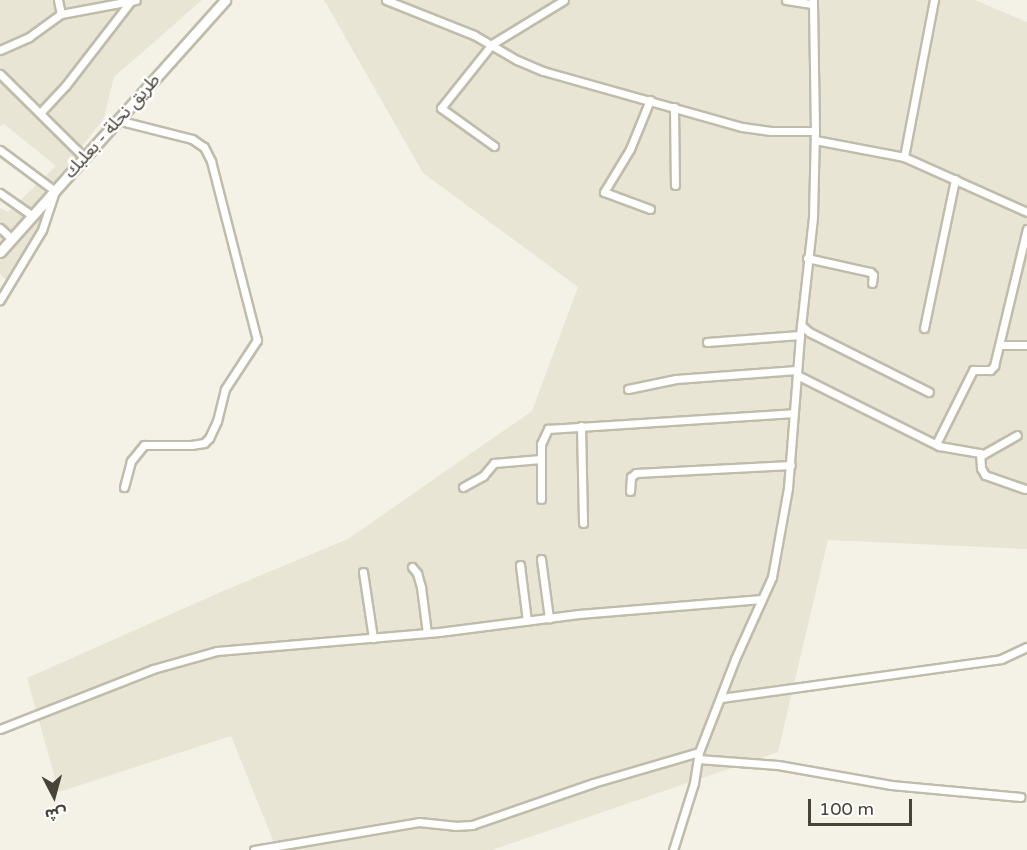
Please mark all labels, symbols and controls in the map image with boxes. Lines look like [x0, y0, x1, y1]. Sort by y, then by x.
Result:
street label: طريق نحلة - بعلبك [60, 69, 164, 183]
north arrow [24, 766, 84, 826]
scale bar [811, 787, 914, 825]
text: 100 m [819, 798, 874, 820]
text: ش [44, 803, 68, 825]

